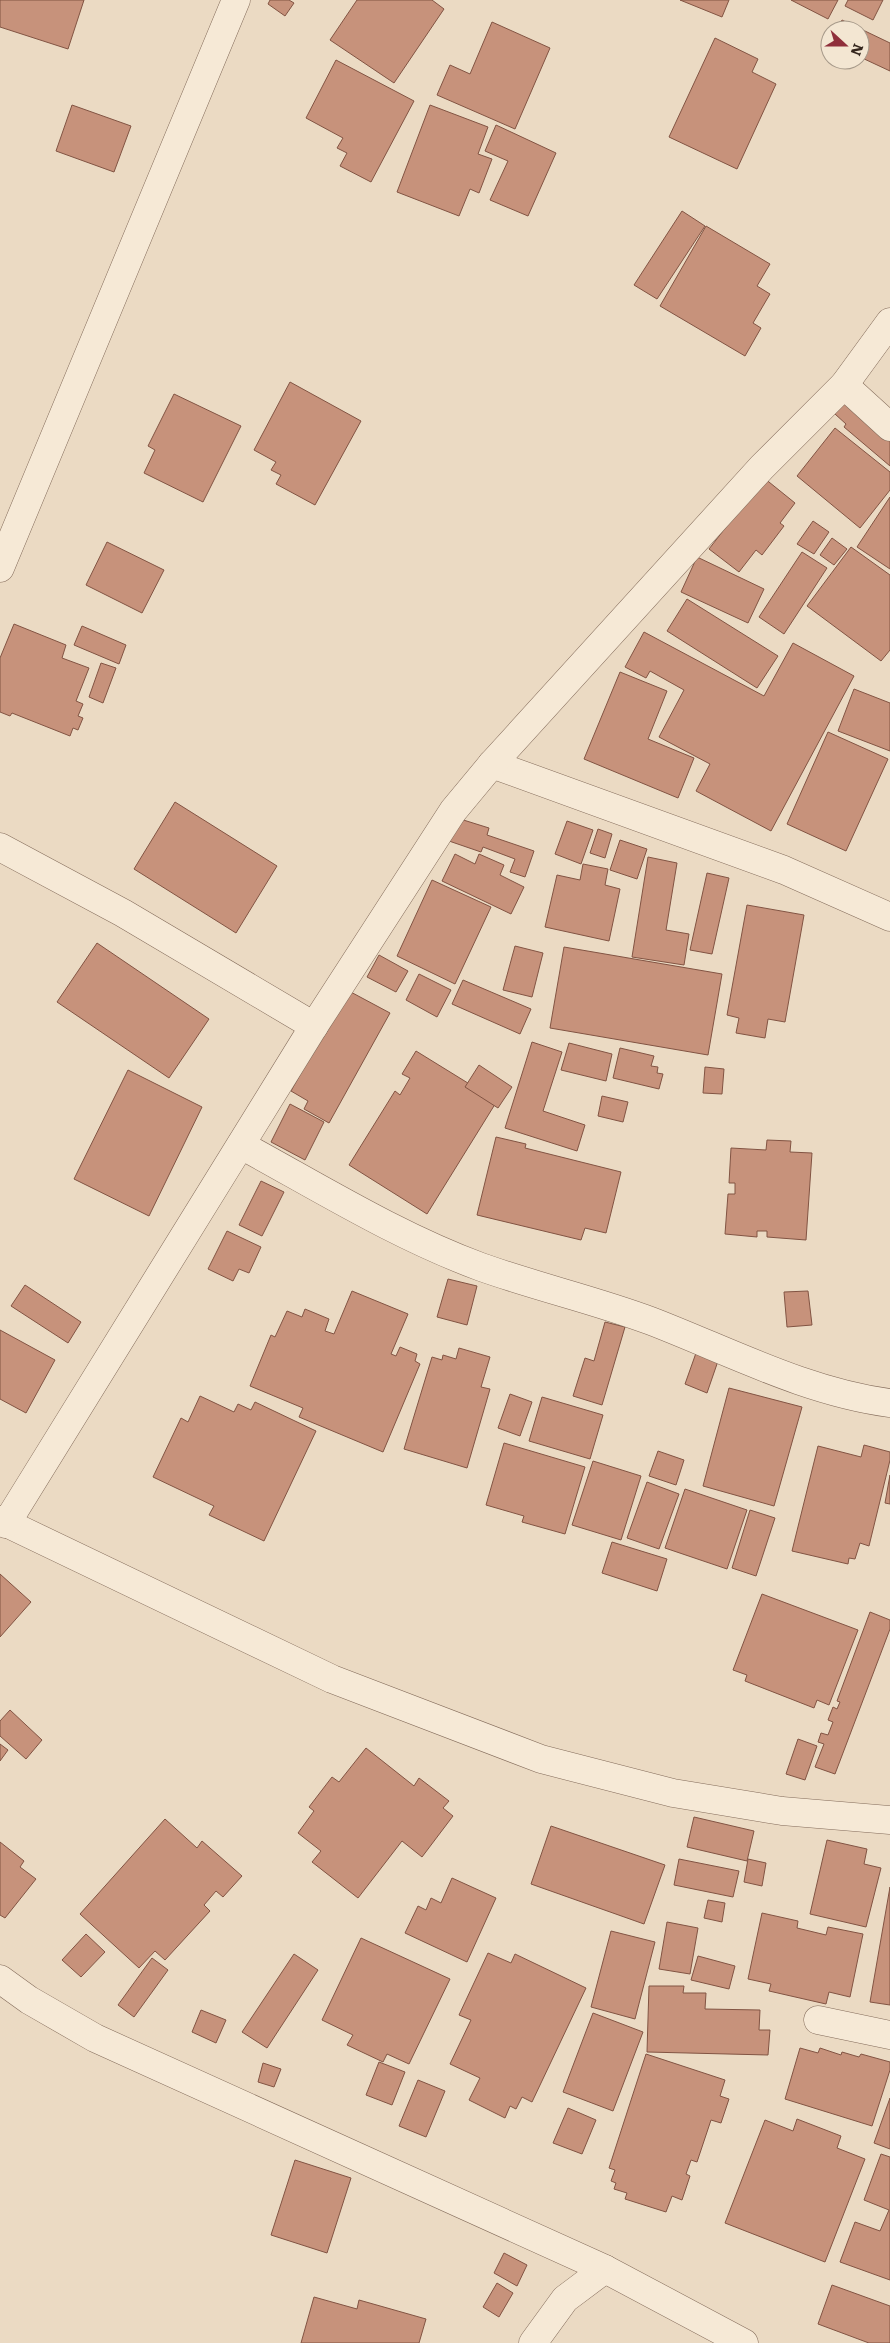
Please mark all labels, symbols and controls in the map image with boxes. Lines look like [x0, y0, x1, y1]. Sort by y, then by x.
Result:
north arrow [820, 20, 870, 70]
text: N [847, 41, 870, 59]

